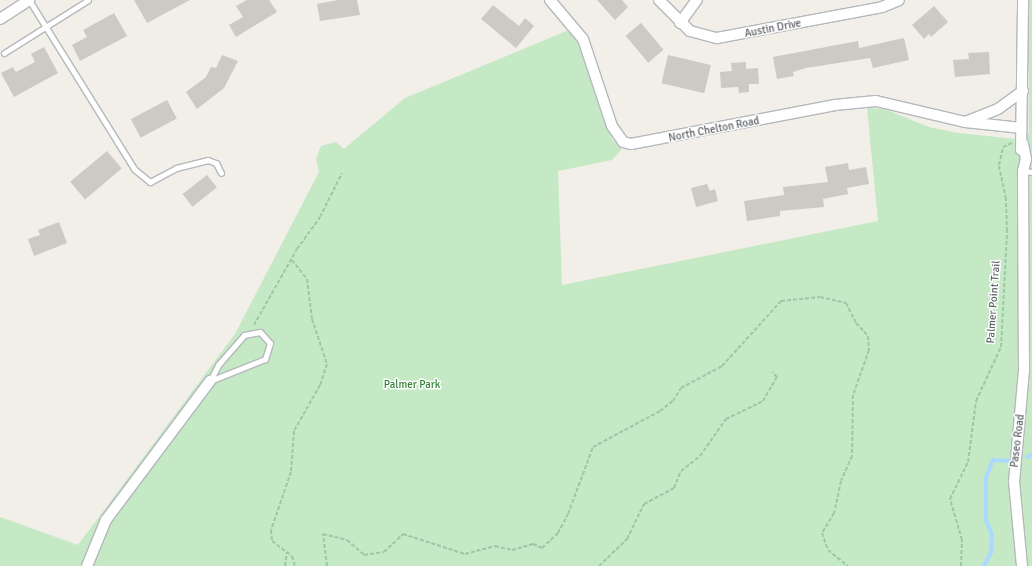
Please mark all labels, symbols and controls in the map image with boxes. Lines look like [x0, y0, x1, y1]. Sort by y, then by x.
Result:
street label: Austin Drive [744, 17, 802, 41]
street label: North Chelton Road [667, 115, 761, 145]
street label: Palmer Point Trail [985, 260, 1003, 344]
park label: Palmer Park [384, 378, 440, 392]
street label: Paseo Road [1008, 414, 1028, 468]

